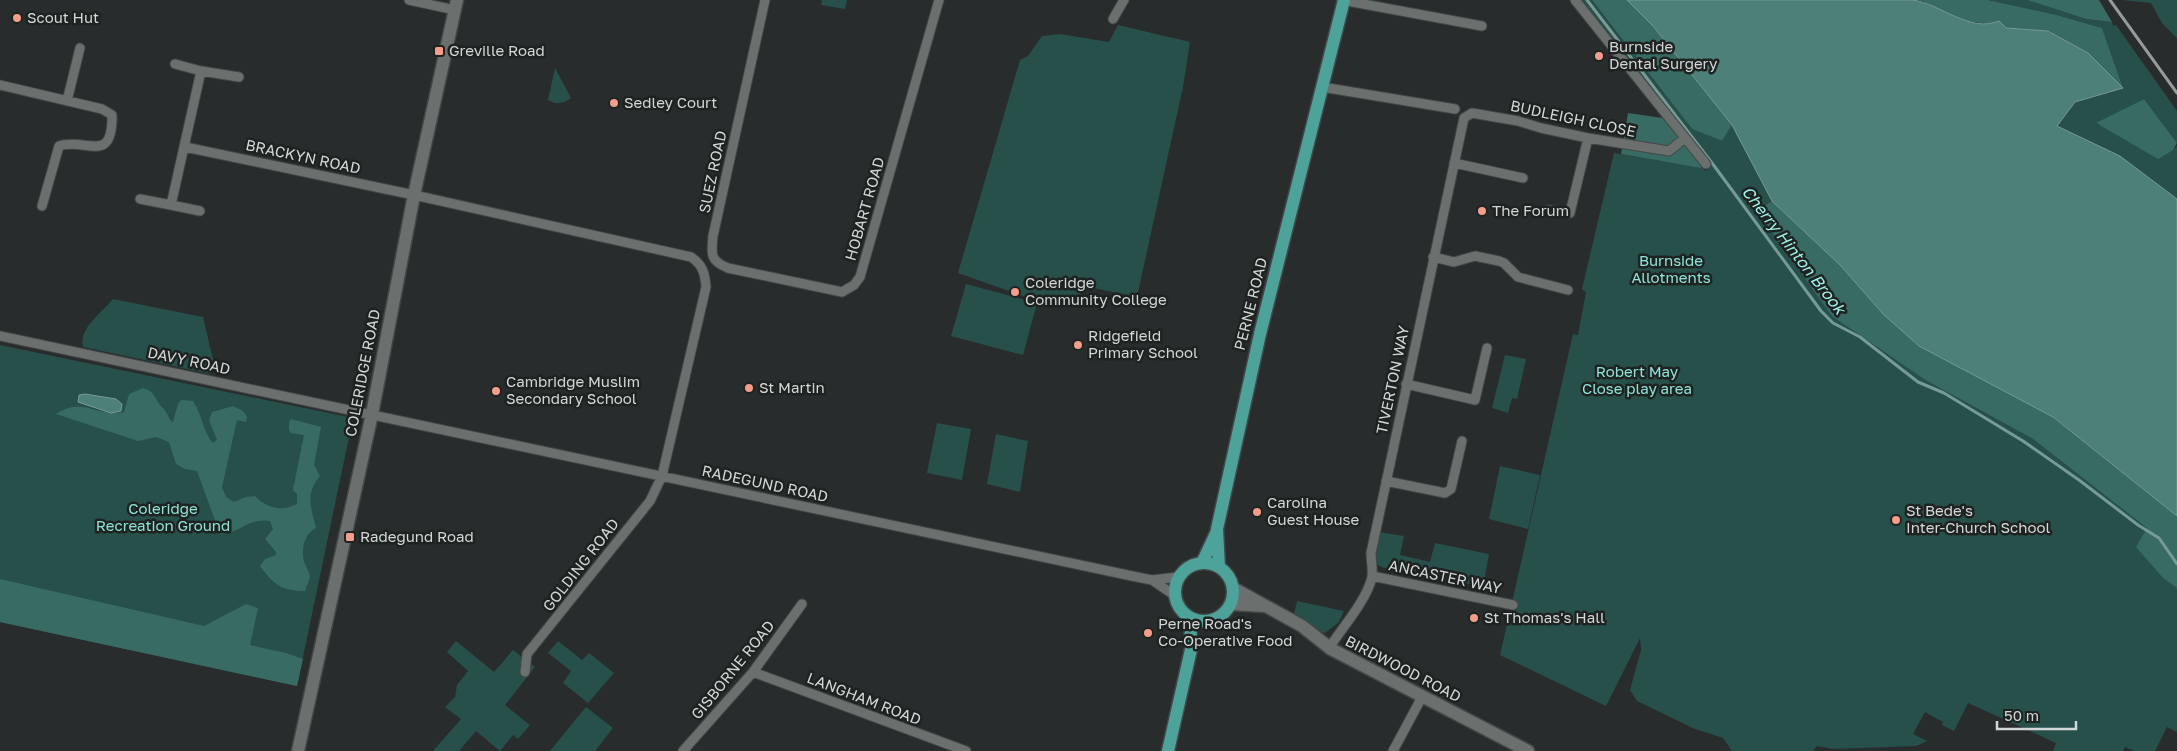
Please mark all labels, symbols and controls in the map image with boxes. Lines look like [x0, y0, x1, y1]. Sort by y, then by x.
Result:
place label: Scout Hut [27, 8, 99, 26]
marker: Scout Hut [11, 12, 23, 24]
place label: Burnside Dental Surgery [1609, 37, 1718, 72]
place label: Greville Road [449, 41, 545, 59]
marker: Greville Road [433, 45, 445, 57]
marker: Burnside Dental Surgery [1593, 50, 1605, 62]
place label: Sedley Court [624, 93, 717, 111]
street label: BUDLEIGH CLOSE [1509, 96, 1638, 140]
marker: Sedley Court [608, 97, 620, 109]
street label: SUEZ ROAD [694, 129, 730, 215]
street label: BRACKYN ROAD [244, 135, 362, 177]
street label: HOBART ROAD [841, 155, 887, 263]
water label: Cherry Hinton Brook [1738, 182, 1851, 320]
place label: The Forum [1492, 201, 1569, 219]
marker: The Forum [1476, 205, 1488, 217]
park label: Burnside Allotments [1631, 251, 1711, 286]
street label: PERNE ROAD [1230, 255, 1270, 352]
place label: Coleridge Community College [1025, 273, 1167, 308]
marker: Coleridge Community College [1009, 286, 1021, 298]
street label: COLERIDGE ROAD [341, 308, 383, 438]
street label: TIVERTON WAY [1372, 324, 1412, 436]
place label: Ridgefield Primary School [1088, 326, 1198, 361]
marker: Ridgefield Primary School [1072, 339, 1084, 351]
street label: DAVY ROAD [146, 342, 232, 378]
park label: Robert May Close play area [1582, 362, 1692, 397]
place label: Cambridge Muslim Secondary School [506, 372, 640, 407]
place label: St Martin [759, 378, 825, 396]
marker: St Martin [743, 382, 755, 394]
marker: Cambridge Muslim Secondary School [490, 385, 502, 397]
street label: RADEGUND ROAD [700, 461, 830, 505]
place label: Carolina Guest House [1267, 493, 1359, 528]
park label: Coleridge Recreation Ground [96, 499, 230, 534]
place label: St Bede's Inter-Church School [1906, 501, 2050, 536]
marker: Carolina Guest House [1251, 506, 1263, 518]
street label: GOLDING ROAD [538, 514, 622, 614]
marker: St Bede's Inter-Church School [1890, 514, 1902, 526]
place label: Radegund Road [360, 527, 474, 545]
marker: Radegund Road [344, 531, 356, 543]
street label: ANCASTER WAY [1387, 555, 1504, 597]
place label: St Thomas's Hall [1484, 608, 1605, 626]
marker: St Thomas's Hall [1468, 612, 1480, 624]
place label: Perne Road's Co-Operative Food [1158, 614, 1293, 649]
street label: GISBORNE ROAD [687, 616, 778, 722]
marker: Perne Road's Co-Operative Food [1142, 627, 1154, 639]
street label: BIRDWOOD ROAD [1343, 631, 1464, 705]
street label: LANGHAM ROAD [805, 668, 924, 728]
scale bar [1997, 698, 2076, 730]
text: 50 m [2004, 706, 2039, 724]

